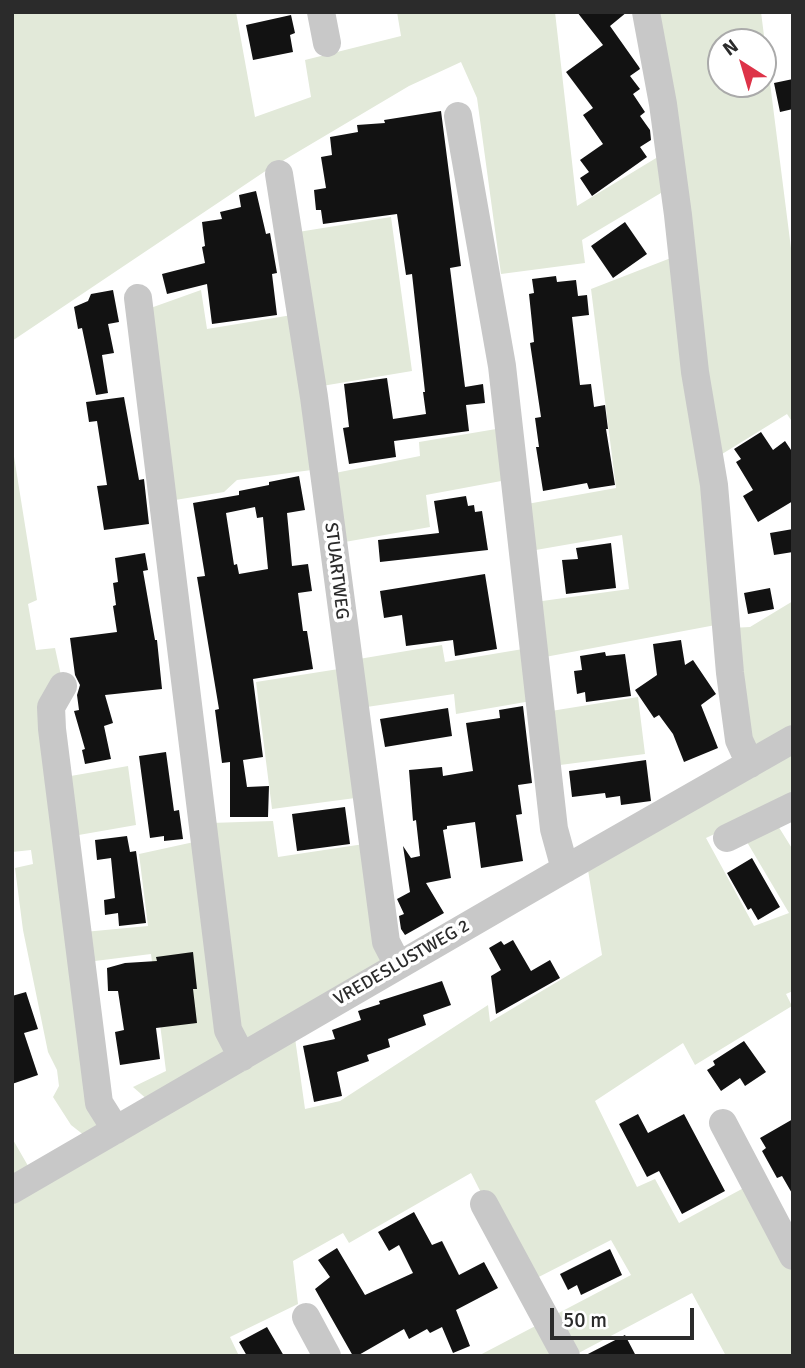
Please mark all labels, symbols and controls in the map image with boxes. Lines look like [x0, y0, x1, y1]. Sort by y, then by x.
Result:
north arrow [707, 28, 777, 98]
text: N [718, 34, 743, 61]
street label: STUARTWEG [319, 521, 353, 621]
street label: VREDESLUSTWEG 2 [330, 915, 474, 1011]
scale bar [553, 1294, 696, 1338]
text: 50 m [563, 1307, 607, 1333]

